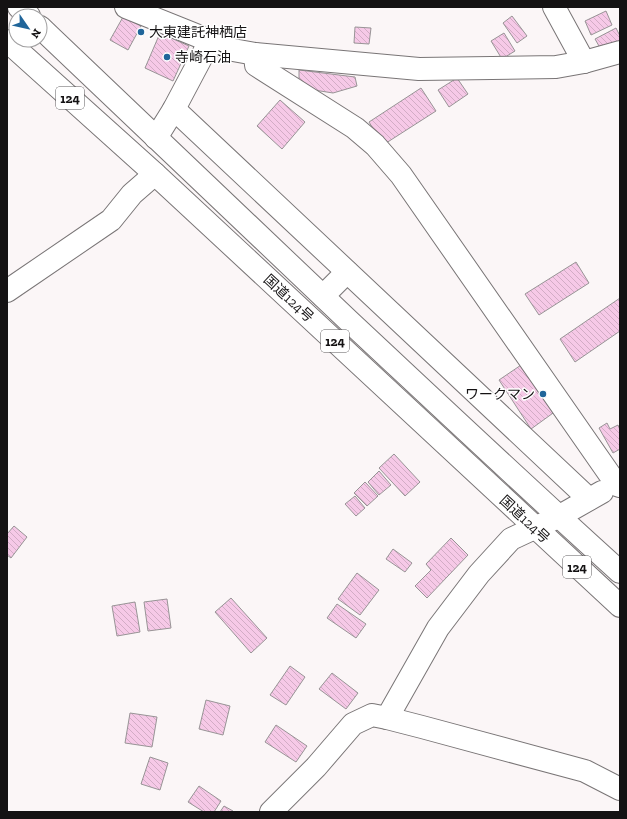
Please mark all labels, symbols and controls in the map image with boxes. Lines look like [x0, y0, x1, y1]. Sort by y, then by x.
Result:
north arrow [8, 8, 48, 48]
place label: 大東建託神栖店 [149, 24, 247, 41]
text: N [28, 26, 44, 41]
marker: 大東建託神栖店 [136, 27, 146, 37]
place label: 寺崎石油 [175, 49, 231, 66]
marker: 寺崎石油 [162, 52, 172, 62]
road number: 124 [56, 87, 84, 109]
street label: 国道124号 [260, 271, 317, 326]
road number: 124 [321, 330, 349, 352]
place label: ワークマン [465, 386, 535, 403]
marker: ワークマン [538, 389, 548, 399]
street label: 国道124号 [496, 492, 553, 547]
road number: 124 [563, 556, 591, 578]

